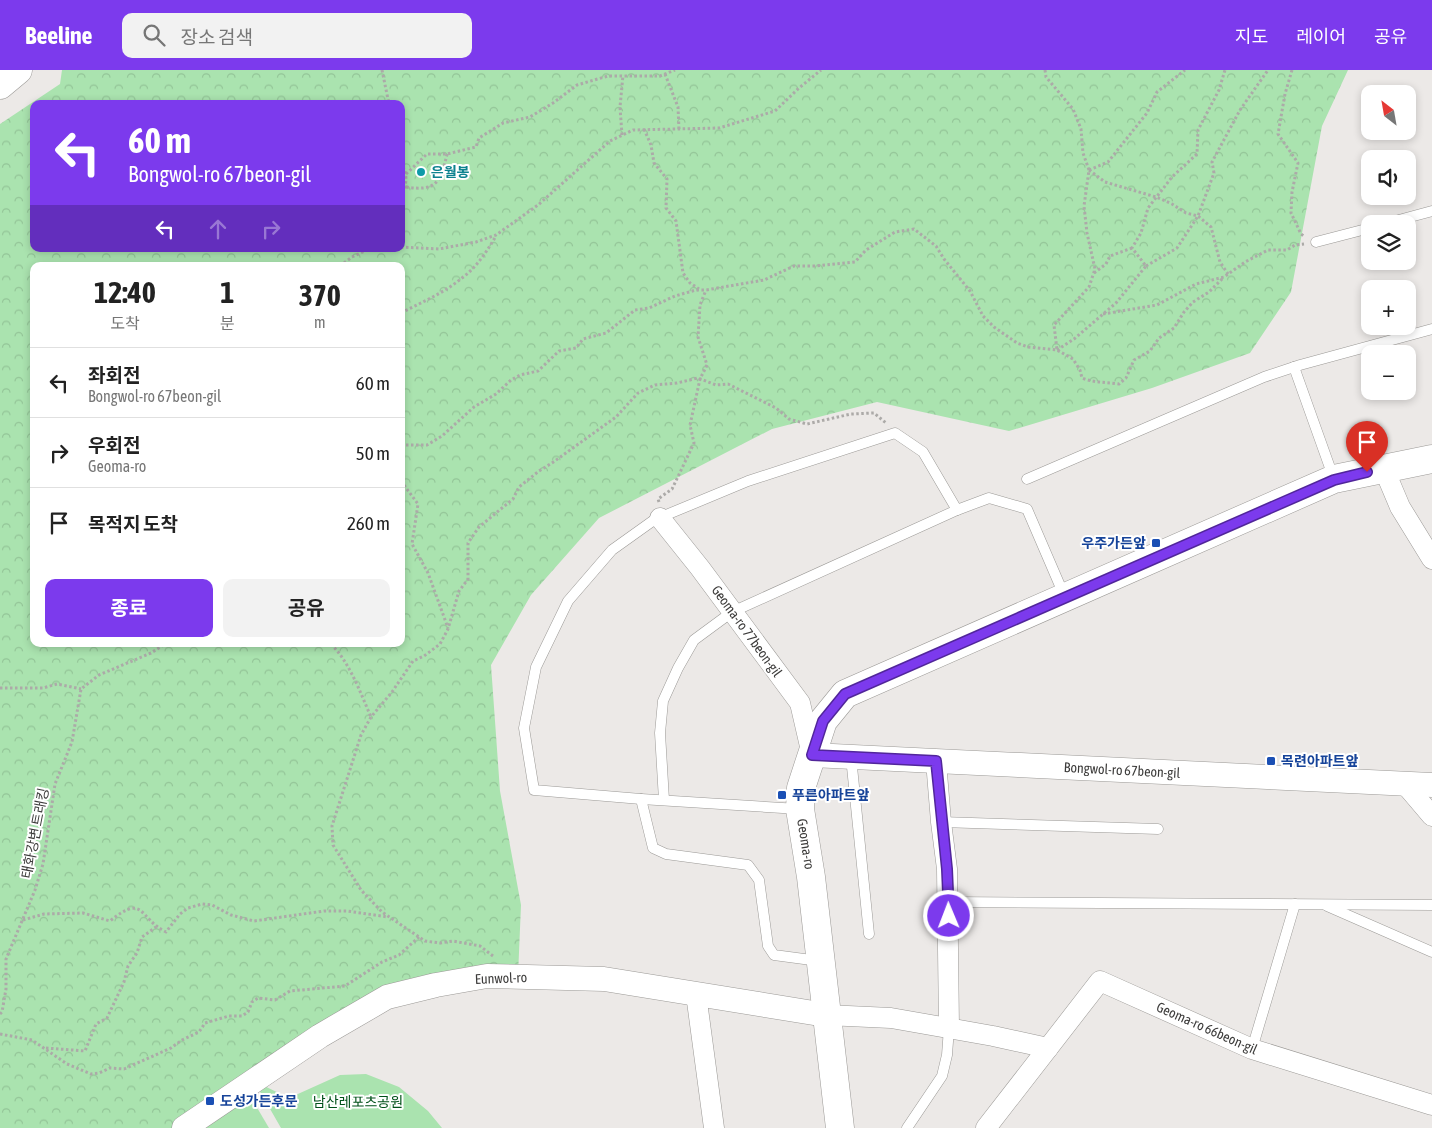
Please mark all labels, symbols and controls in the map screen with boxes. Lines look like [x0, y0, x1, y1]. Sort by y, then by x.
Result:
search box [122, 13, 472, 58]
icon: search [140, 21, 168, 49]
text: Beeline [25, 22, 92, 49]
text: 장소 검색 [180, 26, 253, 48]
text: 지도 [1235, 26, 1268, 47]
text: 레이어 [1296, 26, 1346, 47]
text: 공유 [1374, 26, 1407, 47]
north arrow [1361, 85, 1416, 140]
map controls [1361, 85, 1416, 400]
icon: left [45, 120, 110, 185]
text: 60 m [128, 120, 191, 160]
button: sound [1361, 150, 1416, 205]
text: Bongwol-ro 67beon-gil [128, 161, 311, 187]
place label: 은월봉 [431, 164, 470, 180]
marker: 은월봉 [415, 166, 427, 178]
icon: left [151, 215, 179, 243]
icon: ahead [204, 215, 232, 243]
icon: right [257, 215, 285, 243]
button: layers [1361, 215, 1416, 270]
text: 12:40 [94, 275, 156, 309]
text: 1 [220, 275, 234, 309]
text: 370 [299, 278, 341, 312]
button: + [1361, 280, 1416, 335]
text: m [314, 313, 326, 331]
text: 도착 [110, 314, 140, 332]
text: 분 [220, 314, 235, 332]
button: − [1361, 345, 1416, 400]
text: 좌회전 [88, 364, 140, 386]
icon: left [45, 369, 73, 397]
text: 60 m [356, 372, 390, 394]
text: Bongwol-ro 67beon-gil [88, 387, 221, 405]
pin [1346, 421, 1388, 472]
icon: arrive [1353, 428, 1381, 456]
text: 우회전 [88, 434, 140, 456]
icon: right [45, 439, 73, 467]
text: 50 m [356, 442, 390, 464]
text: Geoma-ro [88, 457, 146, 475]
icon: arrive [45, 509, 73, 537]
text: 260 m [347, 512, 390, 534]
text: 목적지 도착 [88, 513, 178, 535]
place label: 우주가든앞 [1082, 535, 1146, 551]
marker: 우주가든앞 [1150, 537, 1162, 549]
button: 종료 [45, 579, 213, 637]
button: 공유 [223, 579, 390, 637]
street label: Geoma-ro 77beon-gil [709, 582, 786, 680]
place label: 목련아파트앞 [1281, 753, 1358, 769]
marker: 목련아파트앞 [1265, 755, 1277, 767]
street label: Bongwol-ro 67beon-gil [1063, 759, 1181, 781]
street label: 태화강변 트래킹 [18, 786, 52, 880]
place label: 푸른아파트앞 [792, 787, 869, 803]
marker: 푸른아파트앞 [776, 789, 788, 801]
street label: Geoma-ro [794, 818, 818, 870]
position arrow [922, 889, 974, 941]
street label: Eunwol-ro [475, 969, 527, 987]
street label: Geoma-ro 66beon-gil [1154, 999, 1260, 1058]
place label: 도성가든후문 [220, 1093, 297, 1109]
park label: 남산레포츠공원 [313, 1094, 403, 1110]
marker: 도성가든후문 [204, 1095, 216, 1107]

